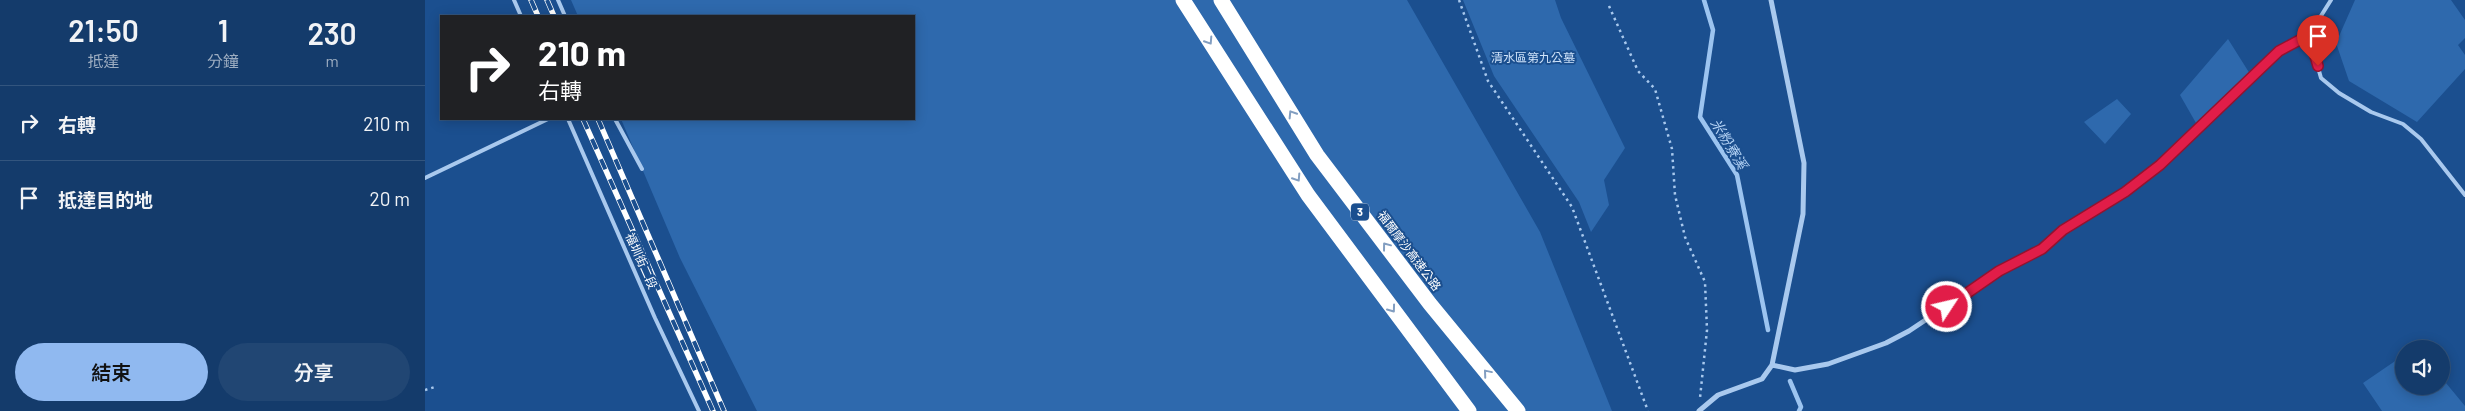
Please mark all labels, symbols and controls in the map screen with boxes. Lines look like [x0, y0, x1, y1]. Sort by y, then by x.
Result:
text: 21:50 [68, 12, 139, 48]
text: 1 [218, 12, 228, 48]
text: 230 [307, 15, 357, 51]
pin [2297, 15, 2339, 66]
icon: arrive [2304, 22, 2332, 50]
text: 210 m [538, 31, 626, 73]
icon: right [455, 35, 520, 100]
one-way arrow [1203, 36, 1212, 45]
park label: 清水區第九公墓 [1491, 50, 1575, 64]
text: 抵達 [88, 51, 120, 70]
text: 分鐘 [207, 51, 239, 70]
text: m [325, 51, 339, 70]
text: 右轉 [538, 77, 582, 103]
icon: right [15, 109, 43, 137]
one-way arrow [1288, 110, 1298, 119]
text: 210 m [363, 112, 410, 135]
text: 右轉 [58, 113, 96, 136]
water label: 米粉寮溪 [1708, 115, 1752, 174]
one-way arrow [1291, 172, 1300, 181]
icon: arrive [15, 184, 43, 212]
text: 20 m [370, 187, 410, 210]
text: 抵達目的地 [58, 188, 153, 211]
road number: 3 [1351, 203, 1369, 220]
street label: 福爾摩沙高速公路 [1375, 208, 1444, 293]
street label: 福圳街二段 [623, 230, 661, 291]
one-way arrow [1383, 242, 1392, 252]
position arrow [1920, 280, 1972, 332]
one-way arrow [1386, 303, 1395, 313]
map controls [2395, 340, 2450, 395]
button: sound [2395, 340, 2450, 395]
button: 結束 [15, 343, 208, 401]
button: 分享 [218, 343, 410, 401]
one-way arrow [1484, 370, 1493, 379]

